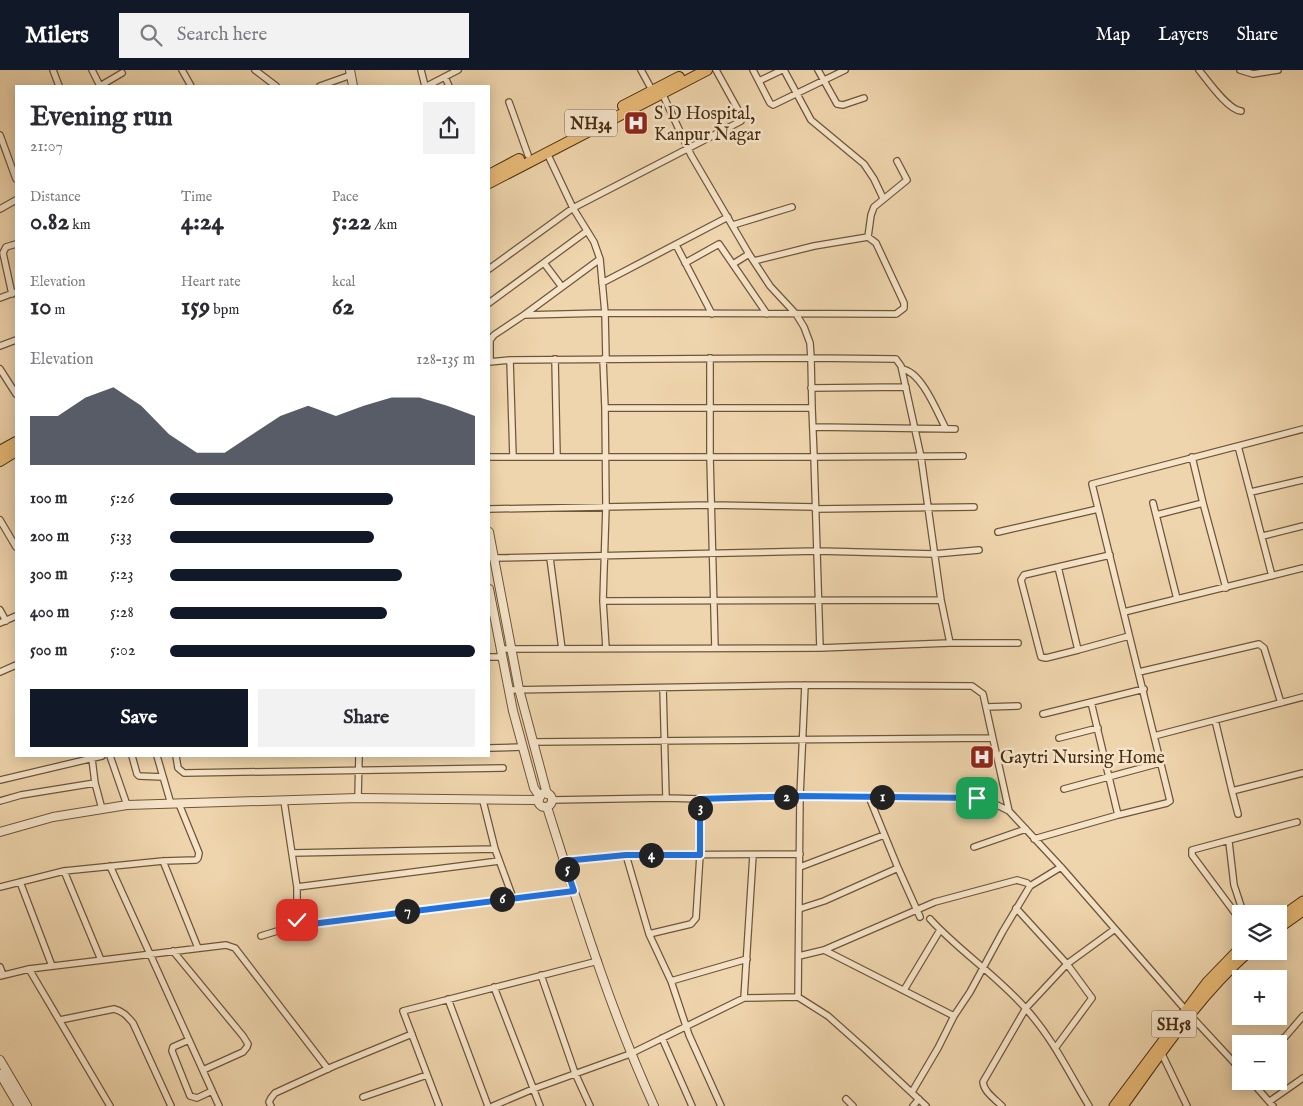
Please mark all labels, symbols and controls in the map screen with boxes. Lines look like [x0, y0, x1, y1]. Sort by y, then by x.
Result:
search box [119, 13, 469, 58]
text: Milers [25, 20, 89, 51]
icon: search [137, 21, 165, 49]
text: Search here [177, 23, 267, 47]
text: Map [1096, 24, 1130, 47]
text: Layers [1158, 24, 1209, 47]
text: Share [1237, 24, 1278, 47]
text: Evening run [30, 100, 173, 135]
button: share [423, 102, 475, 154]
place label: S D Hospital, Kanpur Nagar [654, 103, 761, 147]
road number: NH34 [565, 110, 617, 136]
hospital icon: S D Hospital, Kanpur Nagar [623, 110, 649, 136]
text: 21:07 [30, 137, 63, 157]
text: Distance [30, 188, 81, 206]
text: Time [181, 188, 212, 206]
text: Pace [332, 188, 359, 206]
text: 0.82 [30, 206, 69, 238]
text: 4:24 [181, 206, 224, 238]
text: 5:22 [332, 206, 371, 238]
text: km [69, 216, 91, 234]
text: /km [371, 216, 397, 234]
text: Elevation [30, 273, 86, 291]
text: Heart rate [181, 273, 241, 291]
text: kcal [332, 273, 355, 291]
text: 10 [30, 291, 51, 323]
text: 159 [181, 291, 210, 323]
text: 62 [332, 291, 354, 323]
text: m [51, 301, 65, 319]
text: bpm [210, 301, 239, 319]
text: Elevation [30, 350, 93, 370]
text: 128–135 m [416, 350, 475, 370]
text: 100 m [30, 489, 67, 509]
text: 5:26 [110, 489, 134, 509]
text: 200 m [30, 527, 69, 547]
text: 5:33 [110, 527, 132, 547]
text: 300 m [30, 565, 68, 585]
text: 5:23 [110, 565, 134, 585]
text: 400 m [30, 603, 69, 623]
text: 5:28 [110, 603, 134, 623]
text: 500 m [30, 641, 67, 661]
text: 5:02 [110, 641, 135, 661]
button: Save [30, 689, 248, 747]
button: Share [258, 689, 475, 747]
hospital icon: Gaytri Nursing Home [969, 744, 995, 770]
place label: Gaytri Nursing Home [1000, 747, 1165, 770]
pin [956, 777, 998, 819]
pin: 2 [774, 784, 798, 810]
pin: 1 [870, 784, 894, 810]
icon: arrive [963, 784, 991, 812]
text: 2 [783, 788, 790, 806]
text: 1 [880, 788, 885, 806]
pin: 3 [688, 796, 712, 820]
text: 3 [698, 799, 703, 817]
pin: 4 [638, 842, 664, 868]
text: 4 [648, 846, 655, 864]
pin: 5 [554, 856, 580, 882]
text: 5 [565, 860, 570, 878]
pin: 6 [490, 886, 514, 912]
text: 6 [500, 890, 505, 908]
pin: 7 [394, 898, 420, 924]
pin [276, 899, 318, 941]
text: 7 [404, 902, 411, 920]
map controls [1232, 905, 1287, 1090]
button: layers [1232, 905, 1287, 960]
icon: check [283, 906, 311, 934]
button: + [1232, 970, 1287, 1025]
road number: SH58 [1152, 1011, 1196, 1038]
button: − [1232, 1035, 1287, 1090]

